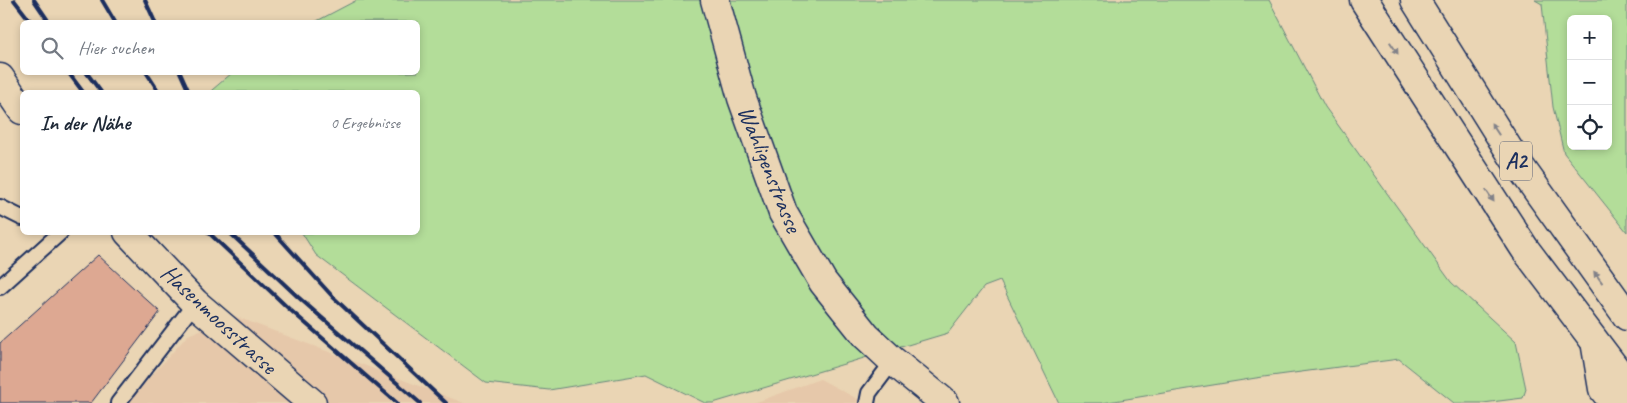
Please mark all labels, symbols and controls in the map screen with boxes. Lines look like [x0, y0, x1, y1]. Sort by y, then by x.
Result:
map controls [1567, 15, 1612, 150]
button: + [1567, 15, 1612, 60]
search box [20, 20, 420, 75]
icon: search [38, 34, 66, 62]
text: Hier suchen [78, 36, 154, 60]
one-way arrow [1389, 41, 1399, 54]
button: − [1567, 60, 1612, 105]
street label: Wahligenstrasse [731, 101, 810, 239]
button: locate [1567, 105, 1612, 150]
text: In der Nähe [40, 110, 130, 136]
text: 0 Ergebnisse [331, 113, 400, 133]
one-way arrow [1491, 122, 1500, 135]
road number: A2 [1500, 142, 1532, 180]
one-way arrow [1485, 189, 1495, 203]
street label: Hasenmoosstrasse [155, 258, 285, 382]
one-way arrow [1592, 271, 1603, 284]

